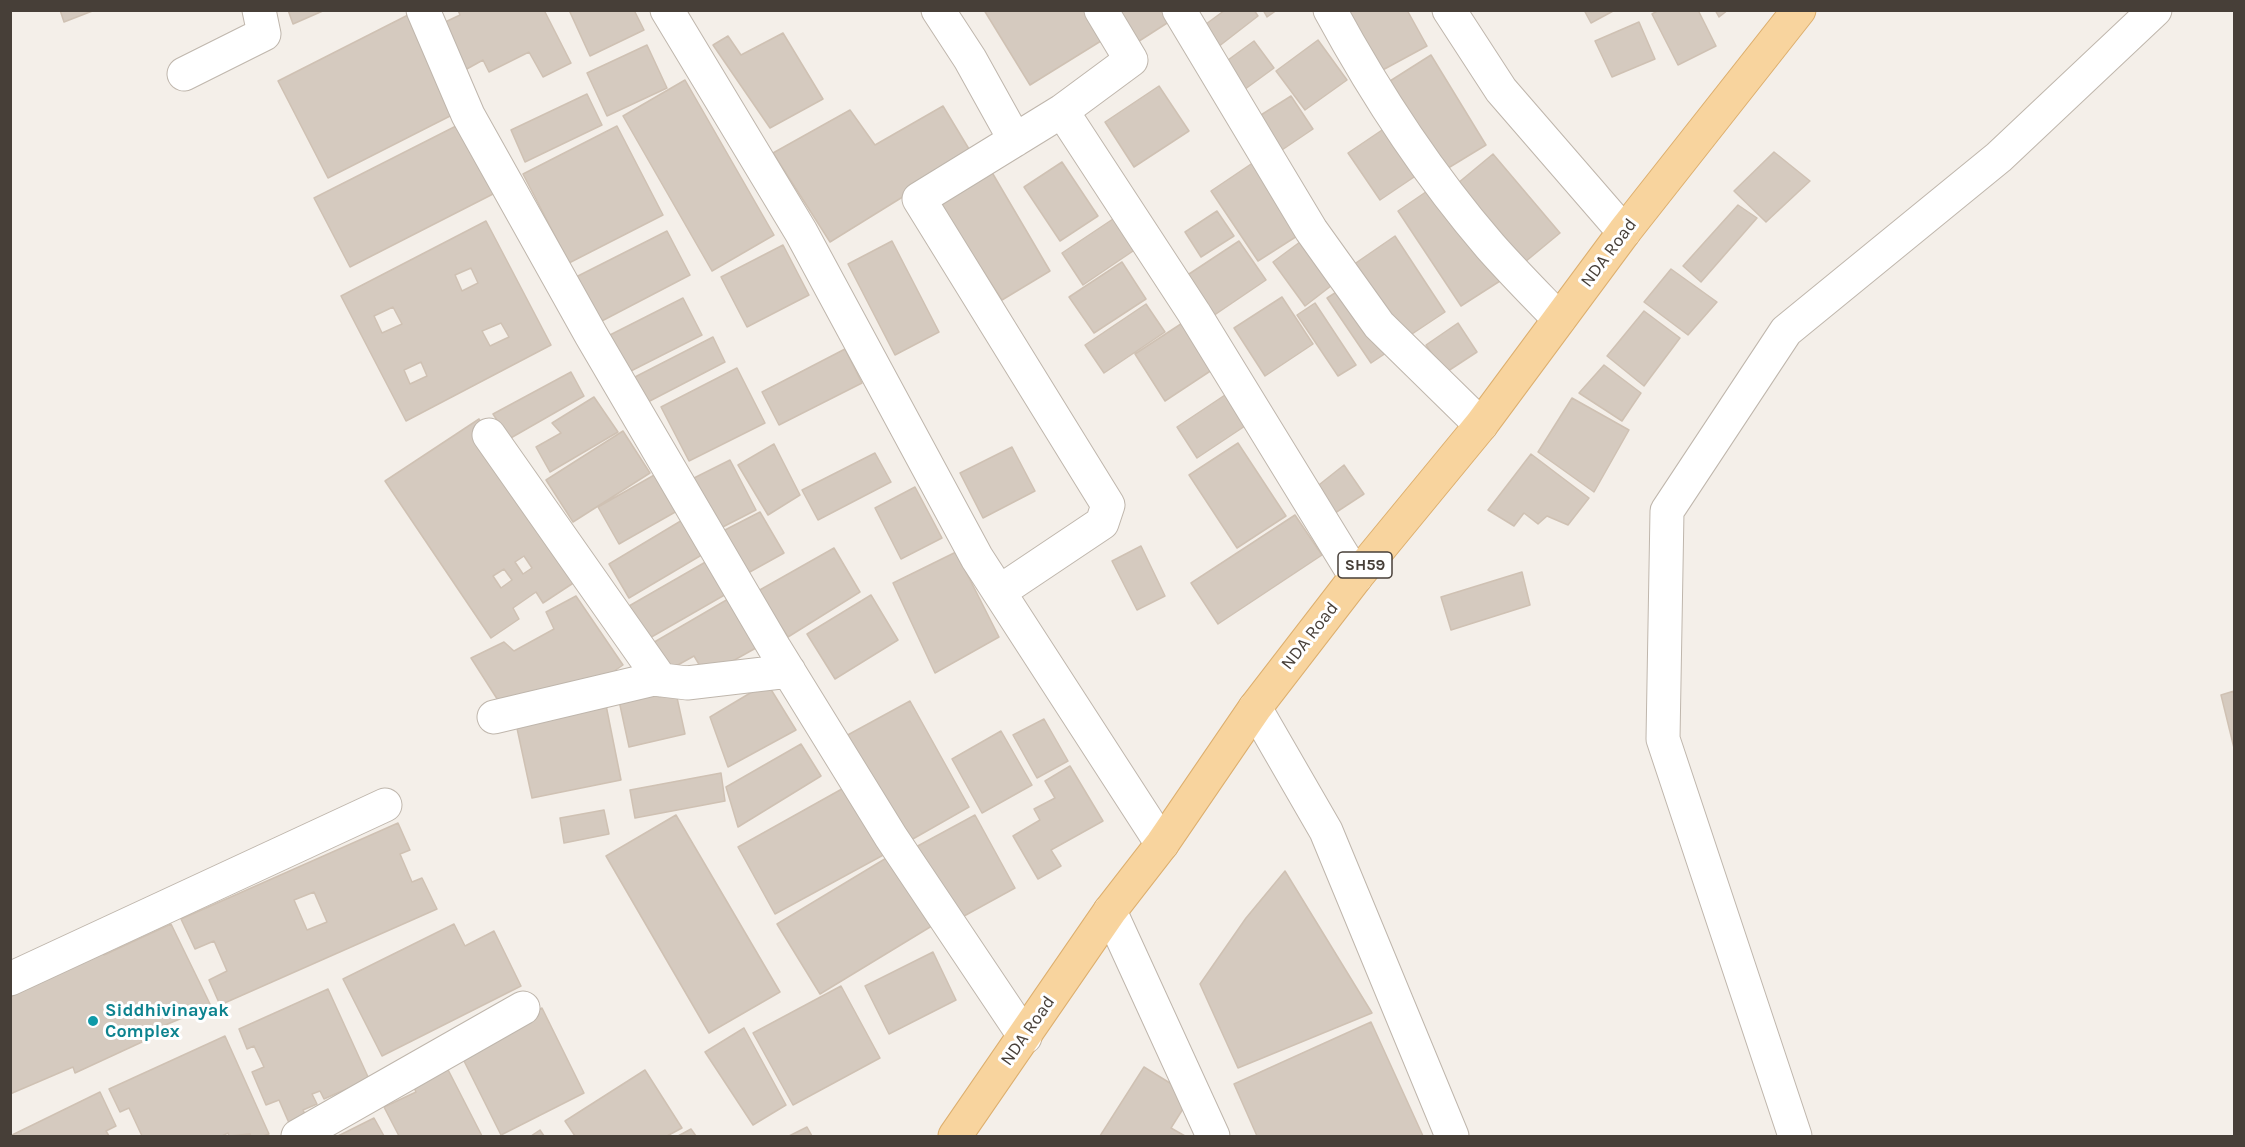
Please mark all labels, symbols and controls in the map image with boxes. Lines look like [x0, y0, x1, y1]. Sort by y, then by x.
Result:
street label: NDA Road [1576, 214, 1642, 292]
road number: SH59 [1338, 552, 1392, 578]
street label: NDA Road [1277, 598, 1343, 674]
street label: NDA Road [996, 992, 1060, 1070]
place label: Siddhivinayak Complex [105, 1000, 229, 1042]
marker: Siddhivinayak Complex [86, 1014, 100, 1028]

